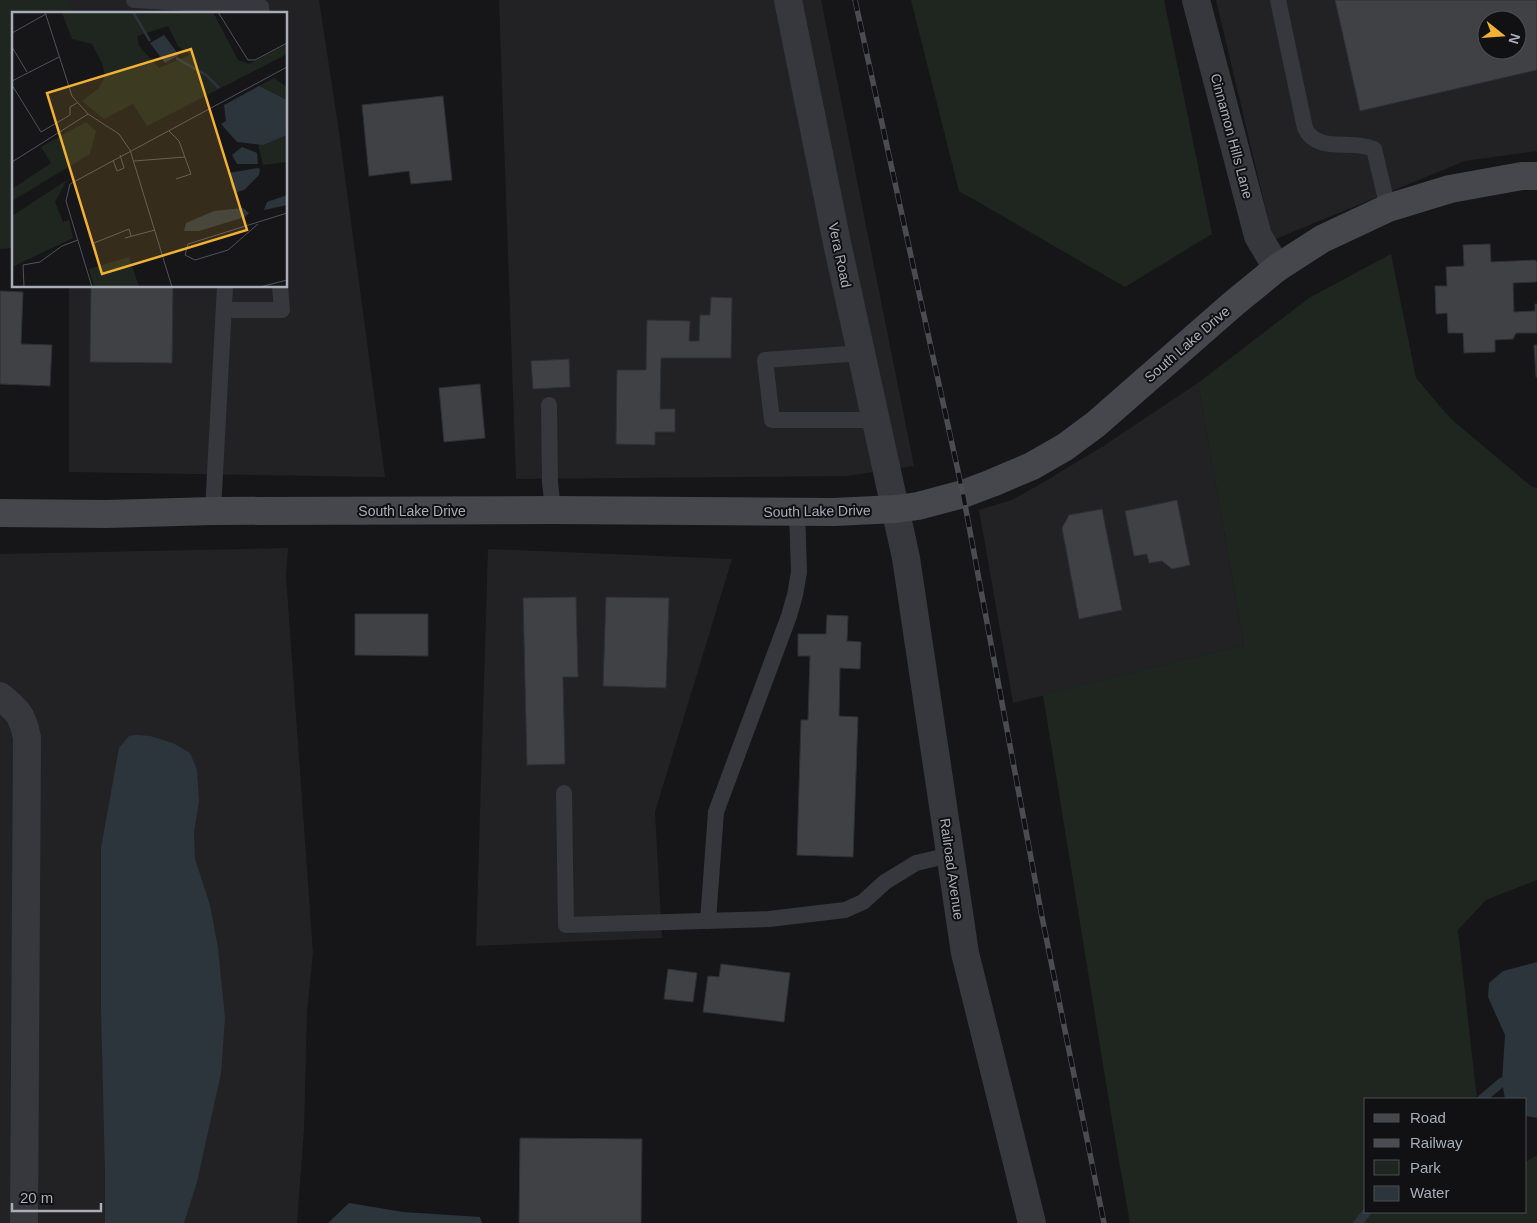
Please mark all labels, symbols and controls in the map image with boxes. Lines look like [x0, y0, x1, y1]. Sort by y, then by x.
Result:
north arrow [1477, 10, 1527, 60]
inset map [12, 12, 288, 288]
text: N [1505, 32, 1524, 46]
street label: Cinnamon Hills Lane [1208, 72, 1256, 201]
street label: Vera Road [825, 221, 855, 289]
street label: South Lake Drive [1141, 303, 1233, 385]
street label: South Lake Drive [763, 502, 871, 520]
street label: South Lake Drive [358, 503, 466, 519]
street label: Railroad Avenue [937, 817, 967, 921]
legend [1364, 1098, 1527, 1213]
text: Road [1410, 1109, 1446, 1126]
text: Railway [1410, 1134, 1463, 1151]
text: Park [1410, 1159, 1441, 1176]
scale bar [12, 1180, 101, 1212]
text: Water [1410, 1184, 1449, 1201]
text: 20 m [20, 1189, 53, 1206]

